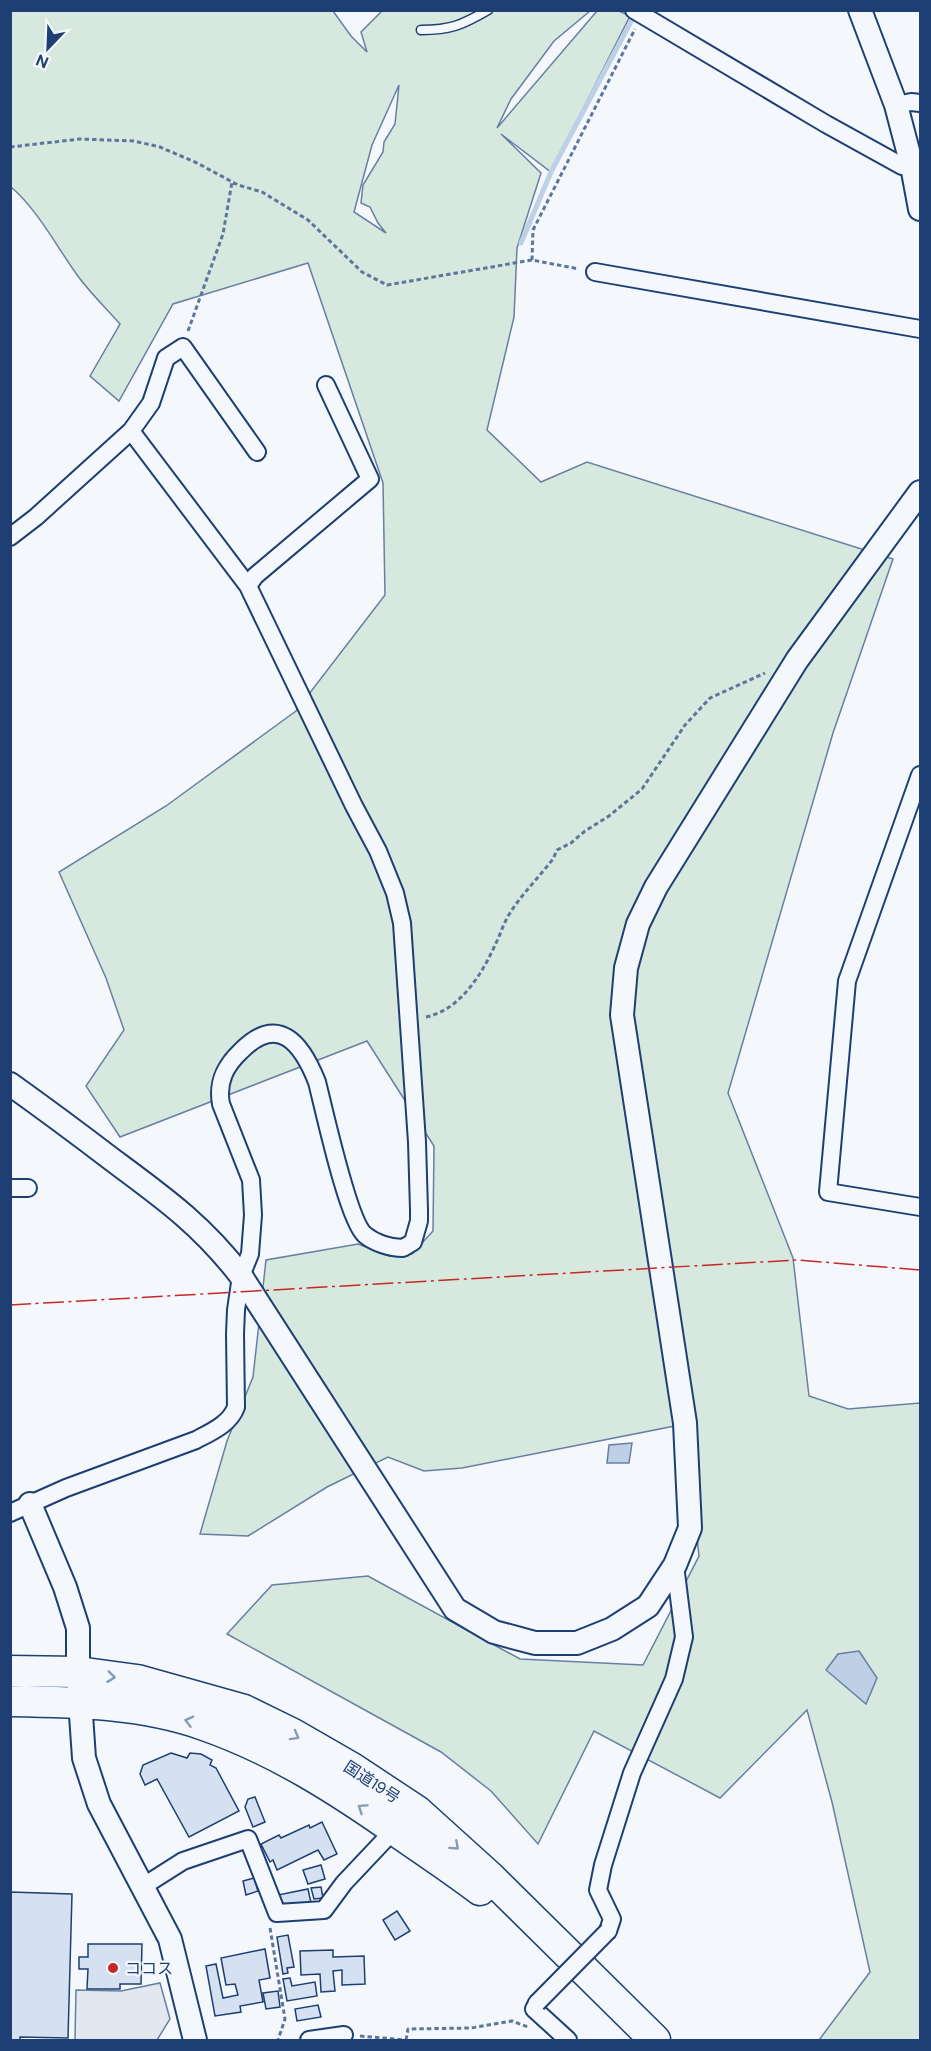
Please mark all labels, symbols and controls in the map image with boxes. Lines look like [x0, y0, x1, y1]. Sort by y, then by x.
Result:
north arrow [18, 18, 78, 78]
text: N [33, 49, 52, 73]
one-way arrow [106, 1670, 115, 1682]
one-way arrow [184, 1715, 194, 1728]
one-way arrow [289, 1729, 299, 1740]
street label: 国道19号 [340, 1756, 404, 1808]
one-way arrow [358, 1803, 368, 1815]
one-way arrow [449, 1839, 459, 1850]
place label: ココス [125, 1958, 173, 1979]
marker: ココス [106, 1961, 120, 1975]

